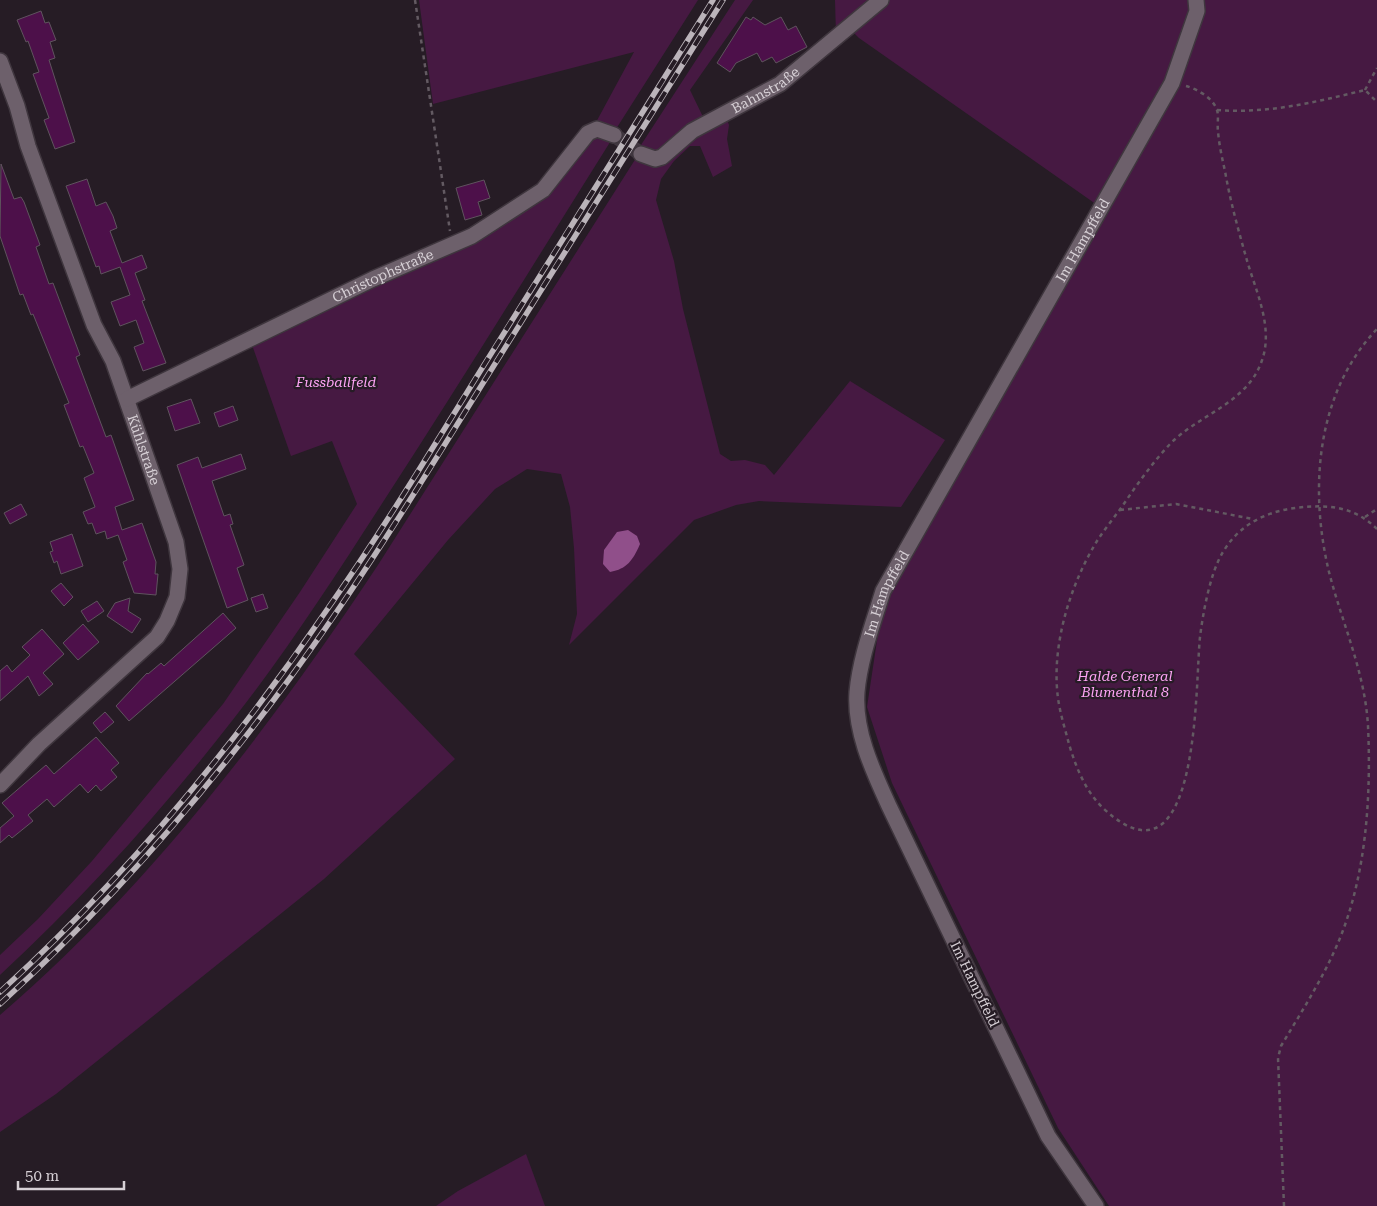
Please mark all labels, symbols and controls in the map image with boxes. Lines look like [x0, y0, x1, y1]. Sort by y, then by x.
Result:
street label: Bahnstraße [729, 63, 803, 116]
street label: Im Hampffeld [1053, 196, 1113, 285]
street label: Christophstraße [330, 246, 436, 306]
park label: Fussballfeld [295, 374, 376, 390]
street label: Kühlstraße [124, 412, 164, 487]
street label: Im Hampffeld [861, 548, 912, 639]
park label: Halde General Blumenthal 8 [1076, 668, 1173, 700]
street label: Im Hampffeld [947, 939, 1003, 1030]
scale bar [18, 1158, 124, 1190]
text: 50 m [25, 1167, 60, 1185]

